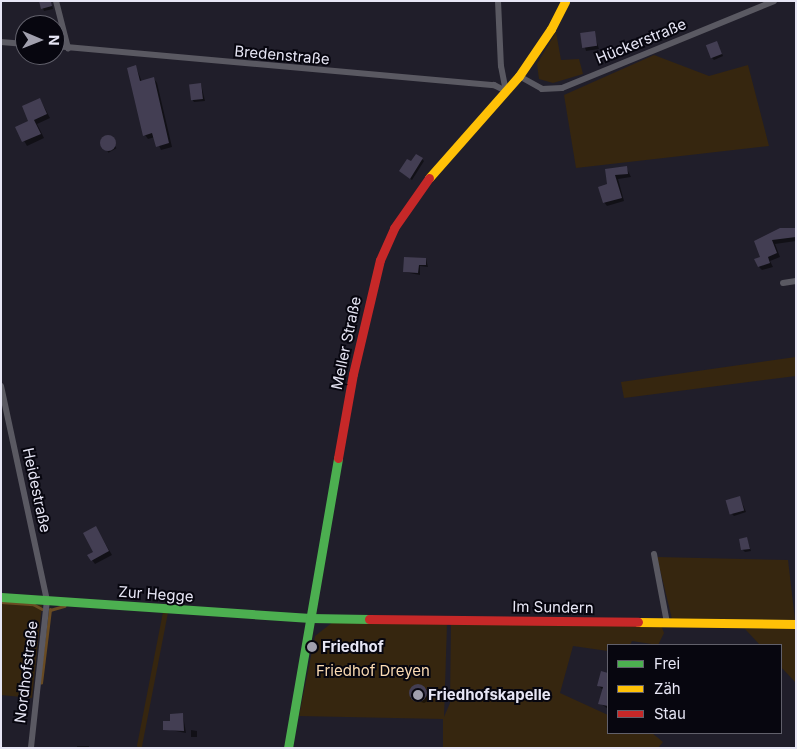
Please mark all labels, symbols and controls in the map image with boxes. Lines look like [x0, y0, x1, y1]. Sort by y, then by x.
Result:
north arrow [15, 15, 65, 65]
street label: Hückerstraße [593, 15, 689, 67]
text: N [46, 35, 63, 46]
street label: Bredenstraße [234, 42, 330, 68]
street label: Meller Straße [327, 295, 365, 391]
street label: Heidestraße [19, 446, 55, 534]
street label: Zur Hegge [118, 582, 194, 606]
street label: Im Sundern [512, 597, 594, 617]
street label: Nordhofstraße [11, 620, 41, 724]
place label: Friedhof [322, 638, 384, 656]
marker: Friedhof [306, 641, 318, 653]
legend [607, 644, 782, 734]
text: Frei [654, 654, 680, 673]
park label: Friedhof Dreyen [316, 662, 430, 680]
text: Zäh [654, 679, 681, 698]
place label: Friedhofskapelle [428, 686, 551, 704]
marker: Friedhofskapelle [412, 689, 424, 701]
text: Stau [654, 704, 686, 723]

